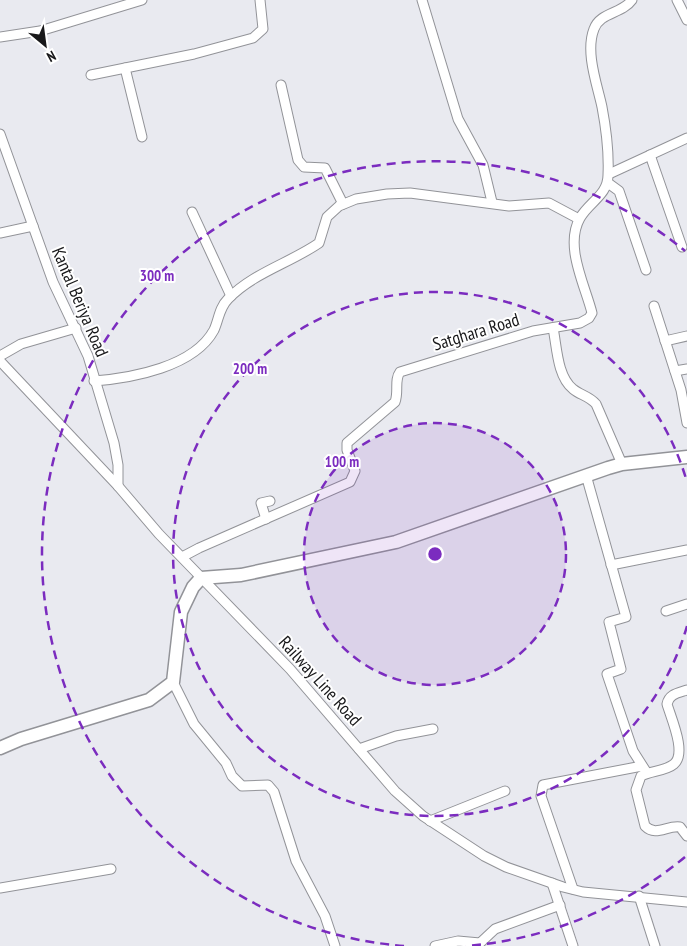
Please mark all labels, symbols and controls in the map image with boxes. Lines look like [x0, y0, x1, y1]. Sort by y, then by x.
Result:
north arrow [20, 20, 70, 70]
text: N [44, 47, 59, 66]
street label: Kantal Beriya Road [47, 243, 114, 360]
text: 300 m [140, 266, 174, 285]
street label: Satghara Road [430, 307, 522, 356]
text: 200 m [233, 359, 267, 378]
text: 100 m [325, 452, 359, 471]
centre of rings [426, 545, 444, 563]
street label: Railway Line Road [274, 631, 367, 730]

